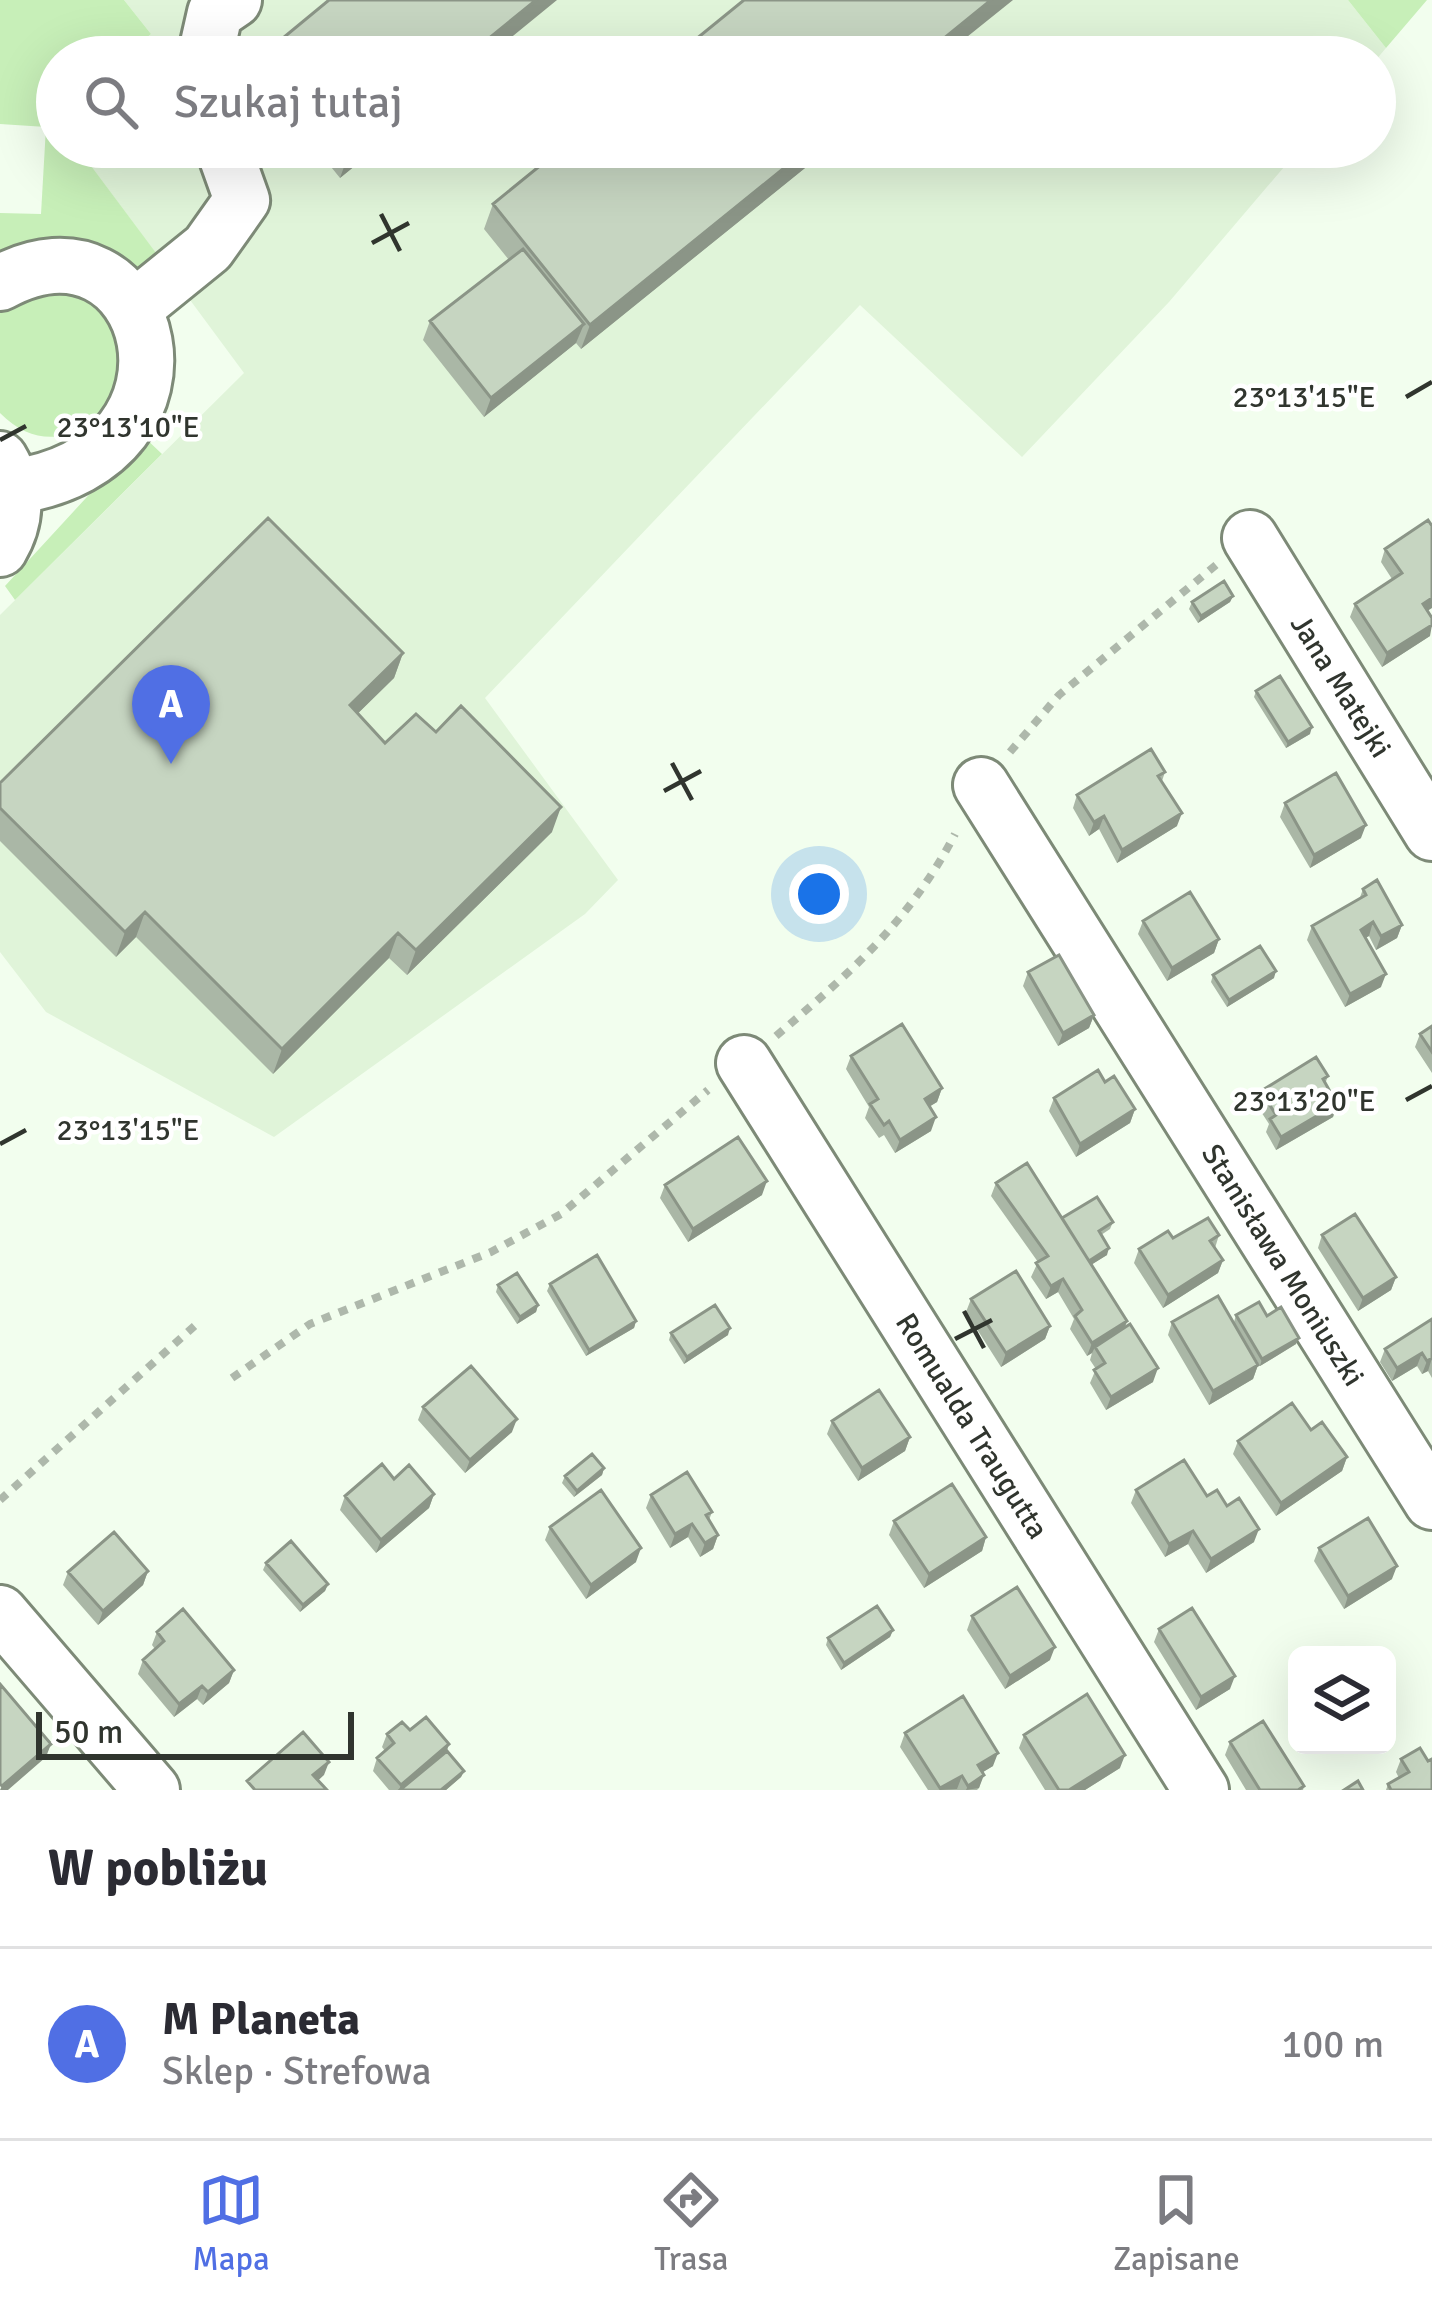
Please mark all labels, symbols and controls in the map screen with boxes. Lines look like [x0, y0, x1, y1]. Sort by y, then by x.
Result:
search box [36, 36, 1396, 168]
icon: search [78, 69, 144, 135]
text: Szukaj tutaj [174, 75, 403, 130]
text: 23°13'15"E [1233, 379, 1376, 416]
text: 23°13'10"E [57, 409, 200, 446]
street label: Jana Matejki [1282, 608, 1399, 765]
pin: A [132, 665, 210, 764]
your location [789, 864, 849, 924]
text: 23°13'20"E [1233, 1083, 1376, 1120]
text: 23°13'15"E [57, 1112, 200, 1149]
street label: Stanisława Moniuszki [1193, 1137, 1372, 1393]
street label: Romualda Traugutta [887, 1307, 1056, 1546]
map controls [1288, 1646, 1396, 1754]
button: layers [1288, 1646, 1396, 1754]
scale bar [36, 1706, 354, 1759]
text: 50 m [54, 1712, 123, 1753]
text: W pobliżu [48, 1837, 268, 1900]
text: M Planeta [162, 1992, 360, 2047]
text: A [75, 2020, 99, 2068]
text: 100 m [1281, 2020, 1384, 2068]
text: Sklep · Strefowa [162, 2047, 432, 2095]
tab: Mapa [192, 2167, 270, 2280]
tab: Trasa [654, 2167, 729, 2280]
tab: Zapisane [1113, 2167, 1240, 2280]

